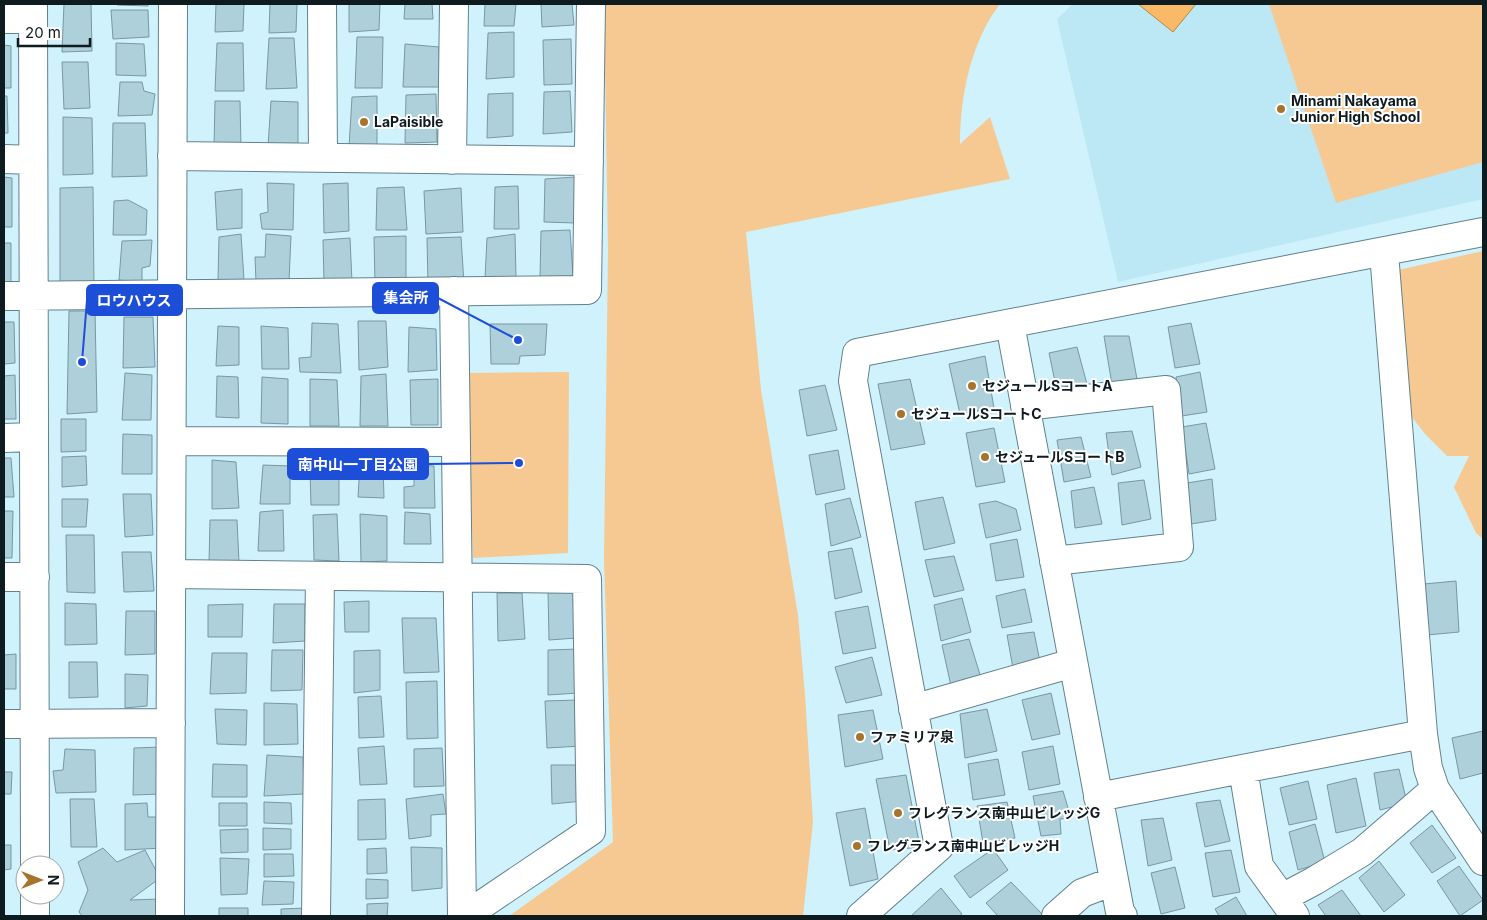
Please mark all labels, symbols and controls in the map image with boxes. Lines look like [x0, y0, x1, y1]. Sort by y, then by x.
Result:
scale bar [18, 15, 90, 47]
text: 20 m [25, 23, 61, 42]
place label: Minami Nakayama Junior High School [1291, 92, 1420, 125]
marker: Minami Nakayama Junior High School [1275, 103, 1287, 115]
place label: LaPaisible [374, 113, 443, 130]
marker: LaPaisible [358, 116, 370, 128]
callout: 集会所 [373, 283, 438, 313]
callout: ロウハウス [87, 285, 182, 315]
text: 集会所 [382, 288, 429, 307]
text: ロウハウス [96, 291, 172, 310]
place label: セジュールSコートA [982, 377, 1113, 394]
marker: セジュールSコートA [966, 380, 978, 392]
place label: セジュールSコートC [911, 405, 1042, 422]
marker: セジュールSコートC [895, 408, 907, 420]
place label: セジュールSコートB [995, 448, 1124, 465]
callout: 南中山一丁目公園 [288, 449, 428, 479]
marker: セジュールSコートB [979, 451, 991, 463]
text: 南中山一丁目公園 [298, 455, 418, 474]
place label: ファミリア泉 [870, 728, 954, 745]
marker: ファミリア泉 [854, 731, 866, 743]
place label: フレグランス南中山ビレッジG [908, 804, 1100, 821]
marker: フレグランス南中山ビレッジG [892, 807, 904, 819]
place label: フレグランス南中山ビレッジH [867, 837, 1059, 854]
marker: フレグランス南中山ビレッジH [851, 840, 863, 852]
north arrow [15, 855, 65, 905]
text: N [45, 875, 62, 885]

